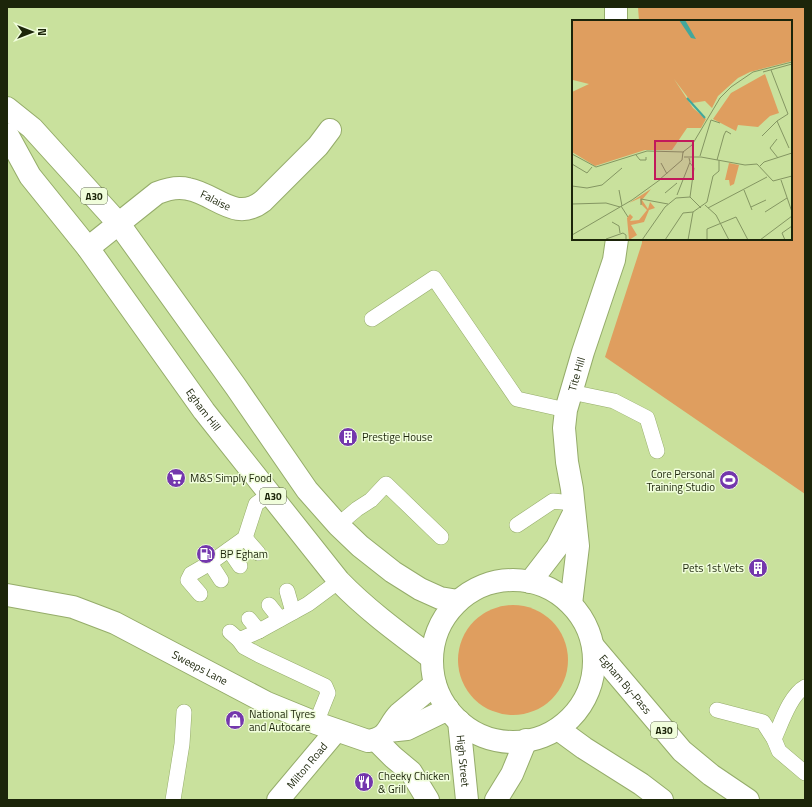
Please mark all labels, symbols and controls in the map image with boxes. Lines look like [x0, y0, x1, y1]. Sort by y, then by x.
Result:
north arrow [12, 12, 52, 52]
inset map [572, 20, 792, 240]
text: N [34, 28, 50, 36]
street label: Falaise [198, 186, 234, 215]
road number: A30 [81, 188, 107, 204]
street label: Tite Hill [564, 355, 589, 393]
street label: Egham Hill [182, 385, 225, 434]
building icon: Prestige House [337, 426, 359, 448]
place label: Prestige House [362, 429, 433, 445]
place label: Core Personal Training Studio [647, 466, 715, 495]
supermarket icon: M&S Simply Food [165, 467, 187, 489]
sports icon: Core Personal Training Studio [718, 469, 740, 491]
place label: M&S Simply Food [190, 470, 272, 486]
road number: A30 [260, 488, 286, 504]
fuel station icon: BP Egham [195, 543, 217, 565]
place label: BP Egham [220, 546, 268, 562]
building icon: Pets 1st Vets [747, 557, 769, 579]
place label: Pets 1st Vets [682, 560, 744, 576]
street label: Sweeps Lane [169, 646, 231, 689]
street label: Egham By-Pass [595, 651, 655, 717]
place label: National Tyres and Autocare [249, 706, 315, 735]
shop icon: National Tyres and Autocare [224, 709, 246, 731]
road number: A30 [651, 722, 677, 738]
street label: High Street [452, 734, 474, 788]
street label: Milton Road [283, 739, 331, 792]
place label: Cheeky Chicken & Grill [378, 768, 450, 797]
restaurant icon: Cheeky Chicken & Grill [353, 771, 375, 793]

